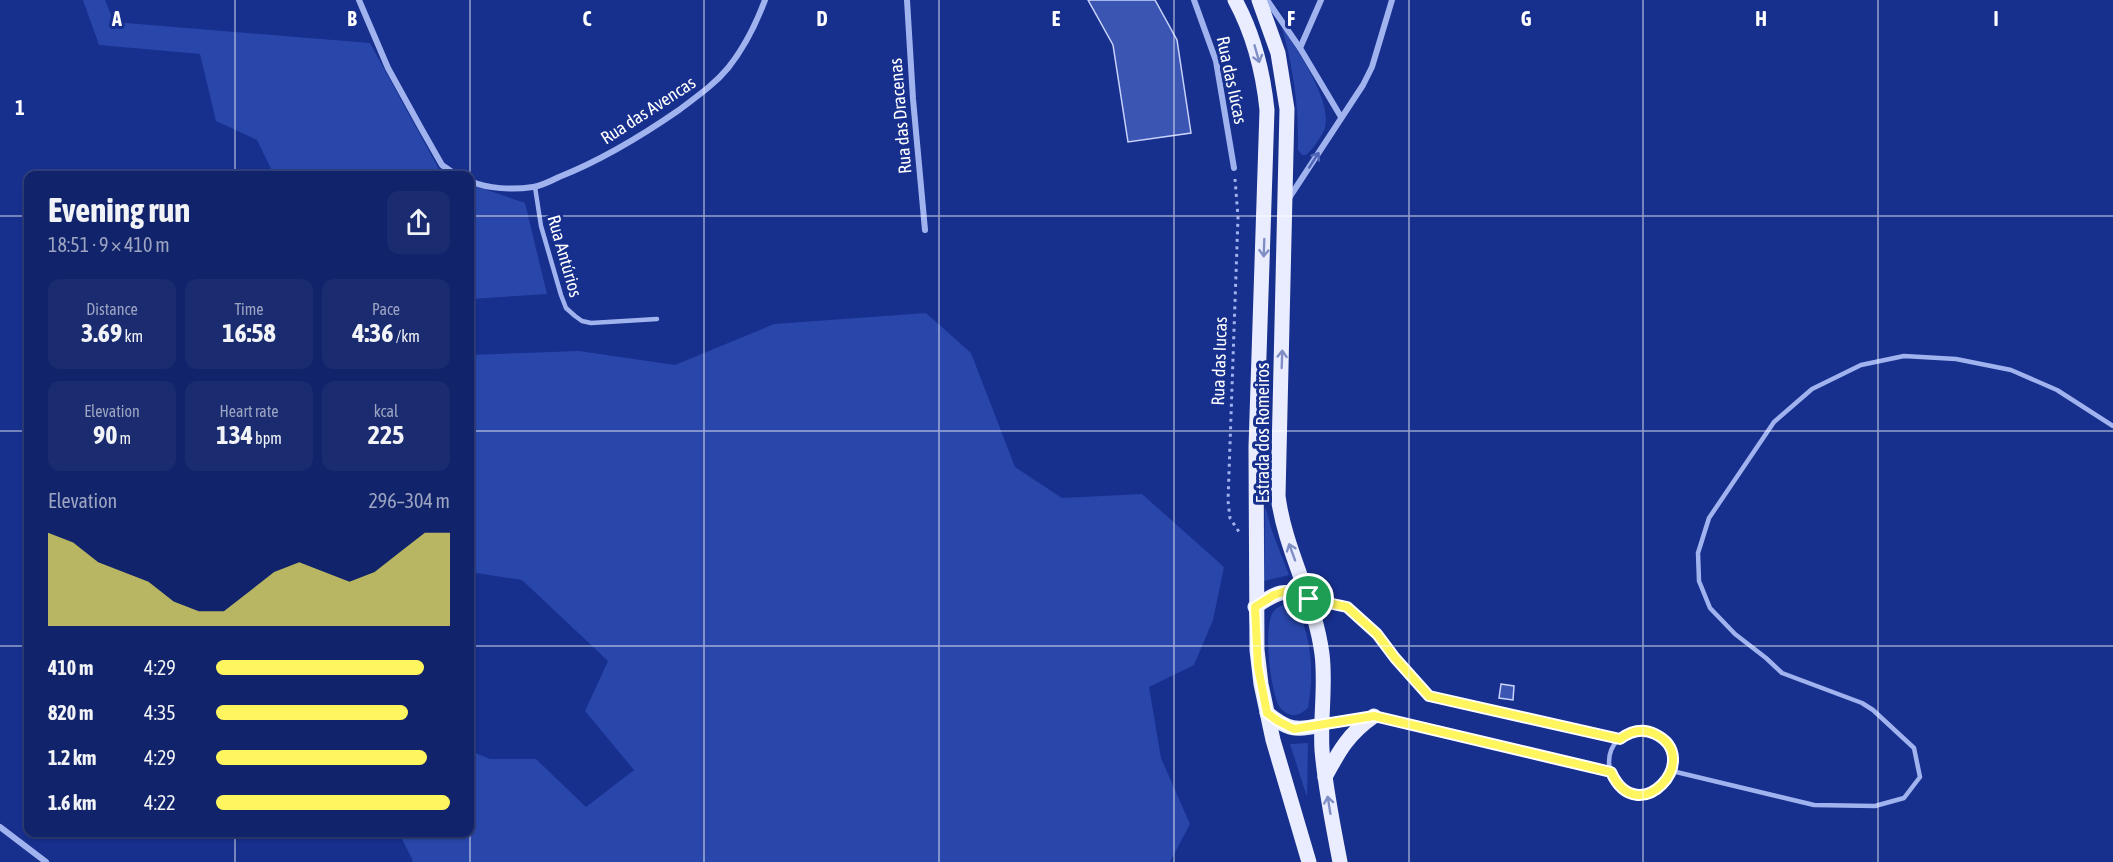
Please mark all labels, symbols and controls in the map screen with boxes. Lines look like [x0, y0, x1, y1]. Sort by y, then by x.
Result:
text: A [111, 7, 122, 30]
text: B [347, 7, 357, 30]
text: C [583, 7, 592, 30]
text: D [816, 7, 828, 30]
text: E [1052, 7, 1061, 30]
text: F [1287, 7, 1295, 30]
text: G [1521, 7, 1532, 30]
text: H [1755, 7, 1767, 30]
text: I [1993, 7, 1999, 30]
street label: Rua das Iúcas [1212, 34, 1252, 126]
one-way arrow [1252, 44, 1263, 63]
street label: Rua das Dracenas [884, 57, 916, 175]
street label: Rua das Avencas [597, 72, 699, 148]
text: 1 [15, 96, 25, 119]
one-way arrow [1308, 152, 1320, 169]
text: Evening run [48, 191, 190, 229]
button: share [387, 191, 450, 254]
street label: Rua Antúrios [543, 213, 587, 299]
text: 18:51 · 9 × 410 m [48, 233, 170, 256]
one-way arrow [1258, 238, 1269, 258]
text: Distance [86, 300, 138, 318]
text: Time [234, 300, 264, 318]
text: Pace [372, 300, 400, 318]
street label: Rua das Iucas [1207, 316, 1231, 406]
text: 3.69 [81, 318, 122, 348]
text: 16:58 [222, 318, 276, 348]
text: 4:36 [352, 318, 394, 348]
text: km [122, 327, 143, 345]
text: /km [394, 327, 420, 345]
one-way arrow [1276, 349, 1288, 369]
street label: Estrada dos Romeiros [1252, 363, 1273, 503]
text: Elevation [84, 402, 140, 420]
text: Heart rate [220, 402, 278, 420]
text: kcal [374, 402, 398, 420]
text: 90 [93, 420, 117, 450]
text: 134 [216, 420, 253, 450]
text: 225 [368, 420, 404, 450]
text: m [117, 429, 131, 447]
text: bpm [253, 429, 282, 447]
text: Elevation [48, 489, 117, 512]
text: 296–304 m [368, 489, 450, 512]
one-way arrow [1286, 543, 1297, 561]
pin [1283, 573, 1334, 624]
icon: arrive [1292, 582, 1325, 615]
text: 410 m [48, 656, 93, 679]
text: 4:29 [144, 656, 176, 679]
text: 820 m [48, 701, 93, 724]
text: 4:35 [144, 701, 176, 724]
text: 1.2 km [48, 746, 96, 769]
text: 4:29 [144, 746, 176, 769]
text: 1.6 km [48, 791, 96, 814]
text: 4:22 [144, 791, 176, 814]
one-way arrow [1324, 795, 1335, 815]

